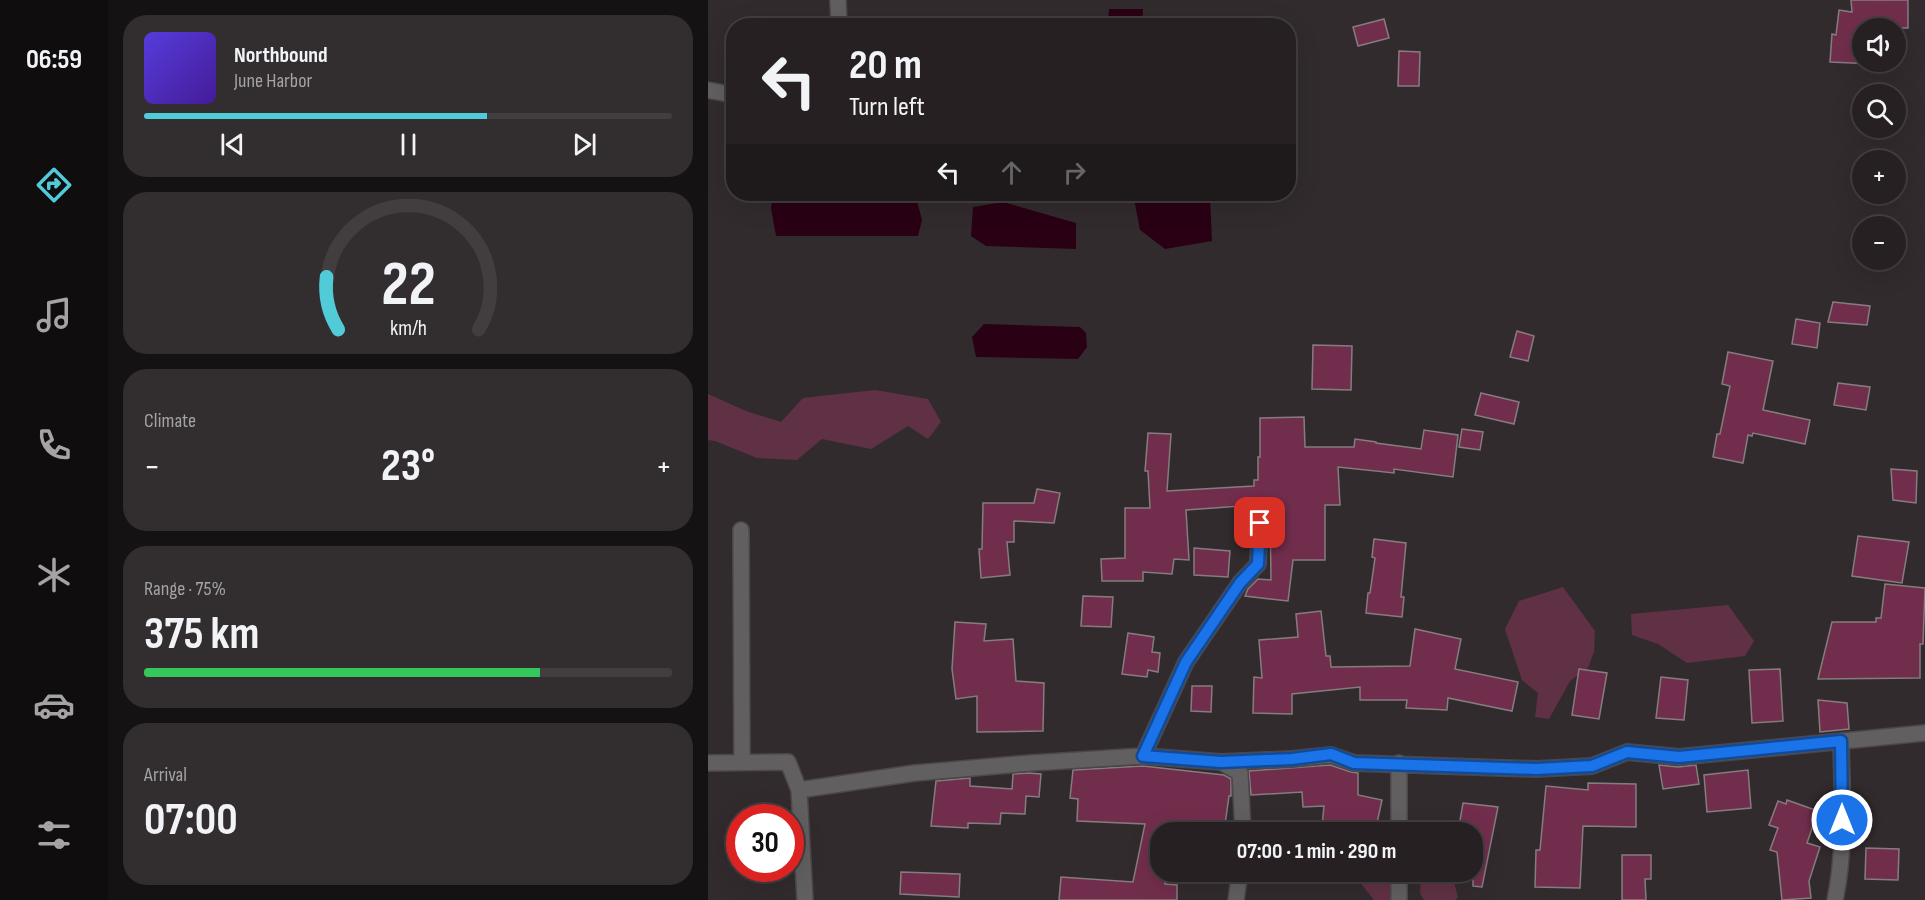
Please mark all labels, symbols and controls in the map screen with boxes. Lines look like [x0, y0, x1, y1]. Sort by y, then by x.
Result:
map controls [1852, 18, 1906, 270]
button: sound [1852, 18, 1906, 72]
text: 20 m [849, 40, 922, 91]
text: Northbound [234, 42, 328, 69]
icon: left [750, 42, 828, 120]
text: 06:59 [26, 44, 82, 76]
text: June Harbor [234, 69, 312, 93]
button: search [1852, 84, 1906, 138]
text: Turn left [849, 91, 925, 123]
icon: previous [216, 128, 249, 161]
icon: pause [392, 128, 425, 161]
icon: next [568, 128, 601, 161]
button: + [1852, 150, 1906, 204]
icon: left [932, 156, 965, 189]
icon: ahead [995, 156, 1028, 189]
icon: right [1058, 156, 1091, 189]
icon: directions [33, 164, 75, 206]
button: − [1852, 216, 1906, 270]
text: 22 [381, 248, 435, 323]
icon: music [33, 294, 75, 336]
text: km/h [389, 316, 427, 341]
text: Climate [144, 409, 196, 433]
icon: phone [33, 424, 75, 466]
text: 23° [381, 439, 435, 494]
text: − [144, 447, 160, 487]
text: + [656, 447, 672, 487]
pin [1234, 497, 1285, 548]
icon: arrive [1243, 506, 1276, 539]
icon: climate [33, 554, 75, 596]
text: Range · 75% [144, 577, 226, 601]
text: 375 km [144, 607, 259, 662]
icon: car [33, 684, 75, 726]
text: Arrival [144, 763, 187, 787]
position arrow [1810, 788, 1874, 852]
text: 07:00 [144, 793, 238, 848]
speed limit sign: 30 [726, 804, 804, 882]
icon: filters [33, 814, 75, 856]
text: 07:00 · 1 min · 290 m [1237, 838, 1396, 865]

